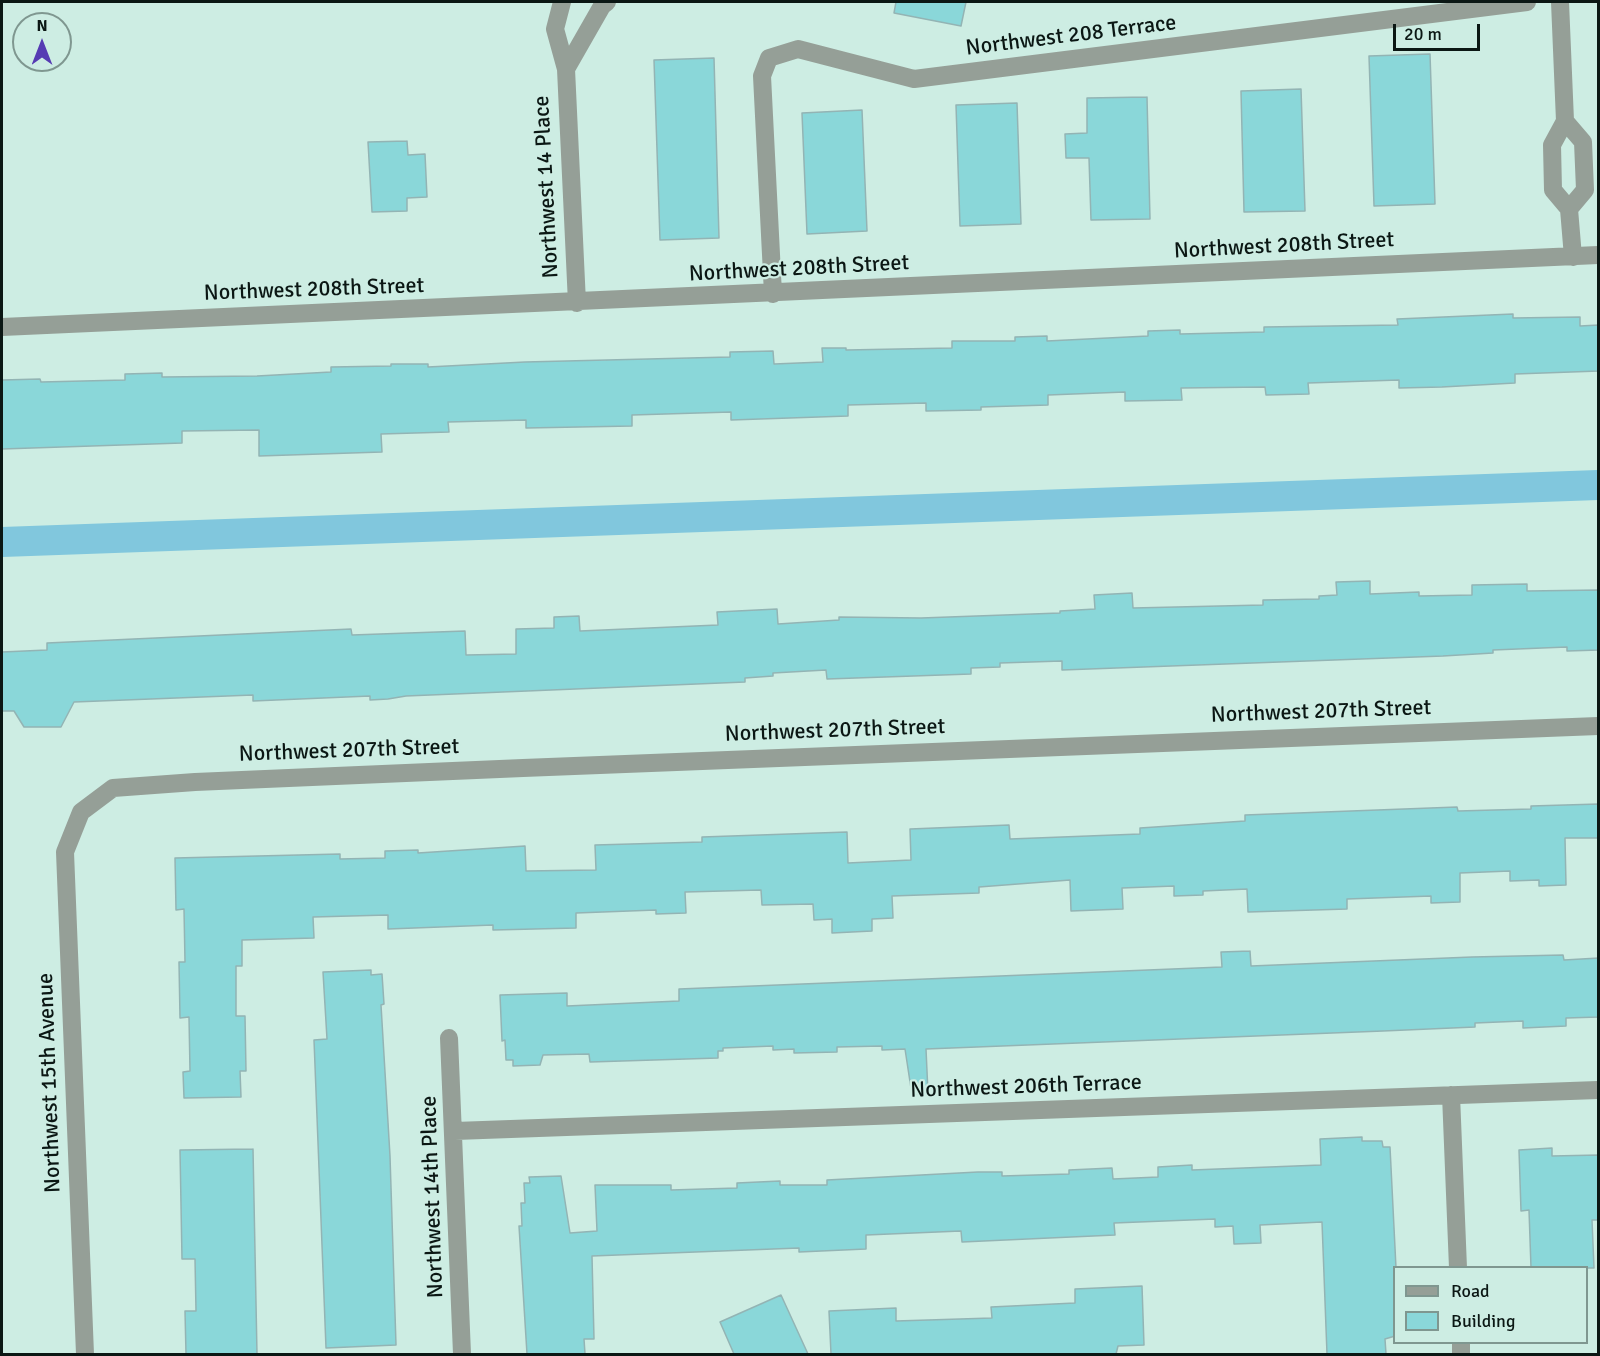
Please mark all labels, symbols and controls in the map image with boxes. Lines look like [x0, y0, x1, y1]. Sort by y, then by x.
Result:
street label: Northwest 208 Terrace [964, 10, 1178, 62]
north arrow [12, 12, 72, 72]
scale bar [1396, 12, 1483, 50]
text: N [36, 16, 48, 36]
text: 20 m [1404, 23, 1442, 45]
street label: Northwest 14 Place [529, 95, 565, 279]
street label: Northwest 208th Street [1173, 227, 1395, 265]
street label: Northwest 208th Street [688, 250, 910, 288]
street label: Northwest 208th Street [203, 273, 425, 307]
street label: Northwest 207th Street [1210, 695, 1432, 729]
street label: Northwest 207th Street [724, 714, 946, 748]
street label: Northwest 207th Street [238, 734, 460, 768]
street label: Northwest 15th Avenue [33, 973, 67, 1193]
street label: Northwest 206th Terrace [910, 1070, 1142, 1104]
street label: Northwest 14th Place [416, 1095, 450, 1299]
legend [1393, 1266, 1588, 1344]
text: Road [1451, 1280, 1490, 1302]
text: Building [1451, 1310, 1515, 1332]

